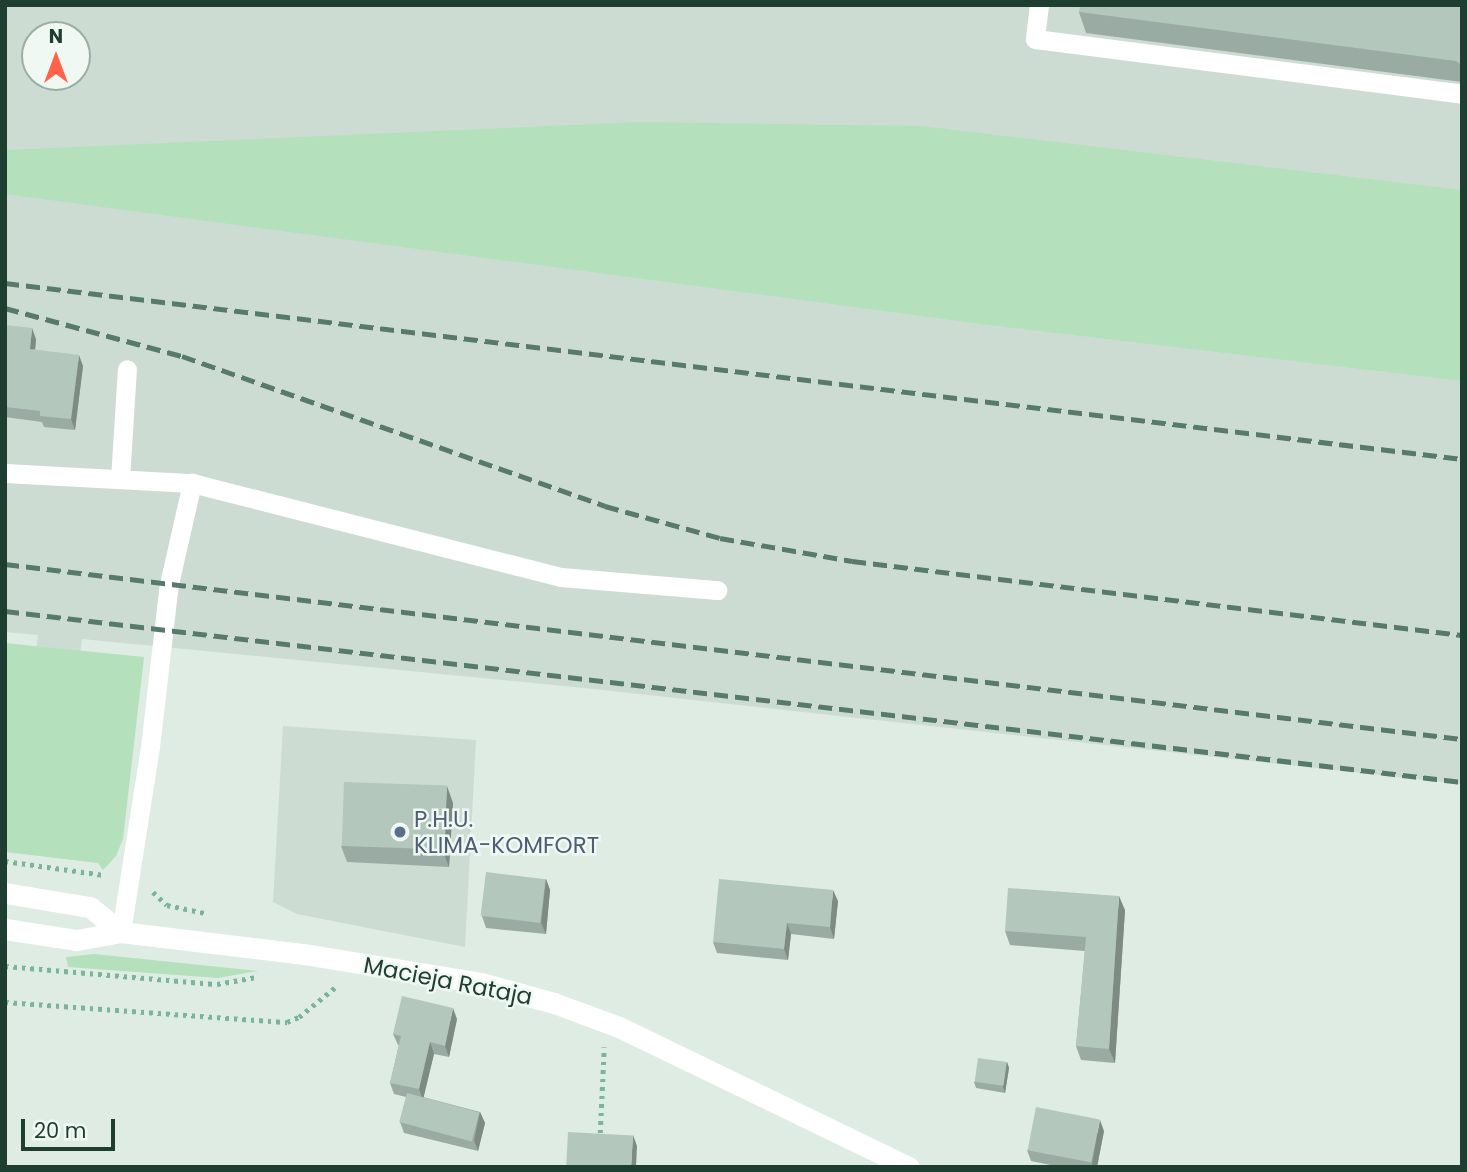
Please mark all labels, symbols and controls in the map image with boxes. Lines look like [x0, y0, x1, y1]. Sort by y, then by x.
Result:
north arrow [21, 21, 91, 91]
text: N [49, 23, 63, 50]
place label: P.H.U. KLIMA-KOMFORT [414, 805, 599, 859]
marker: P.H.U. KLIMA-KOMFORT [392, 824, 408, 840]
street label: Macieja Rataja [361, 951, 535, 1011]
scale bar [24, 1106, 119, 1150]
text: 20 m [34, 1116, 87, 1145]

